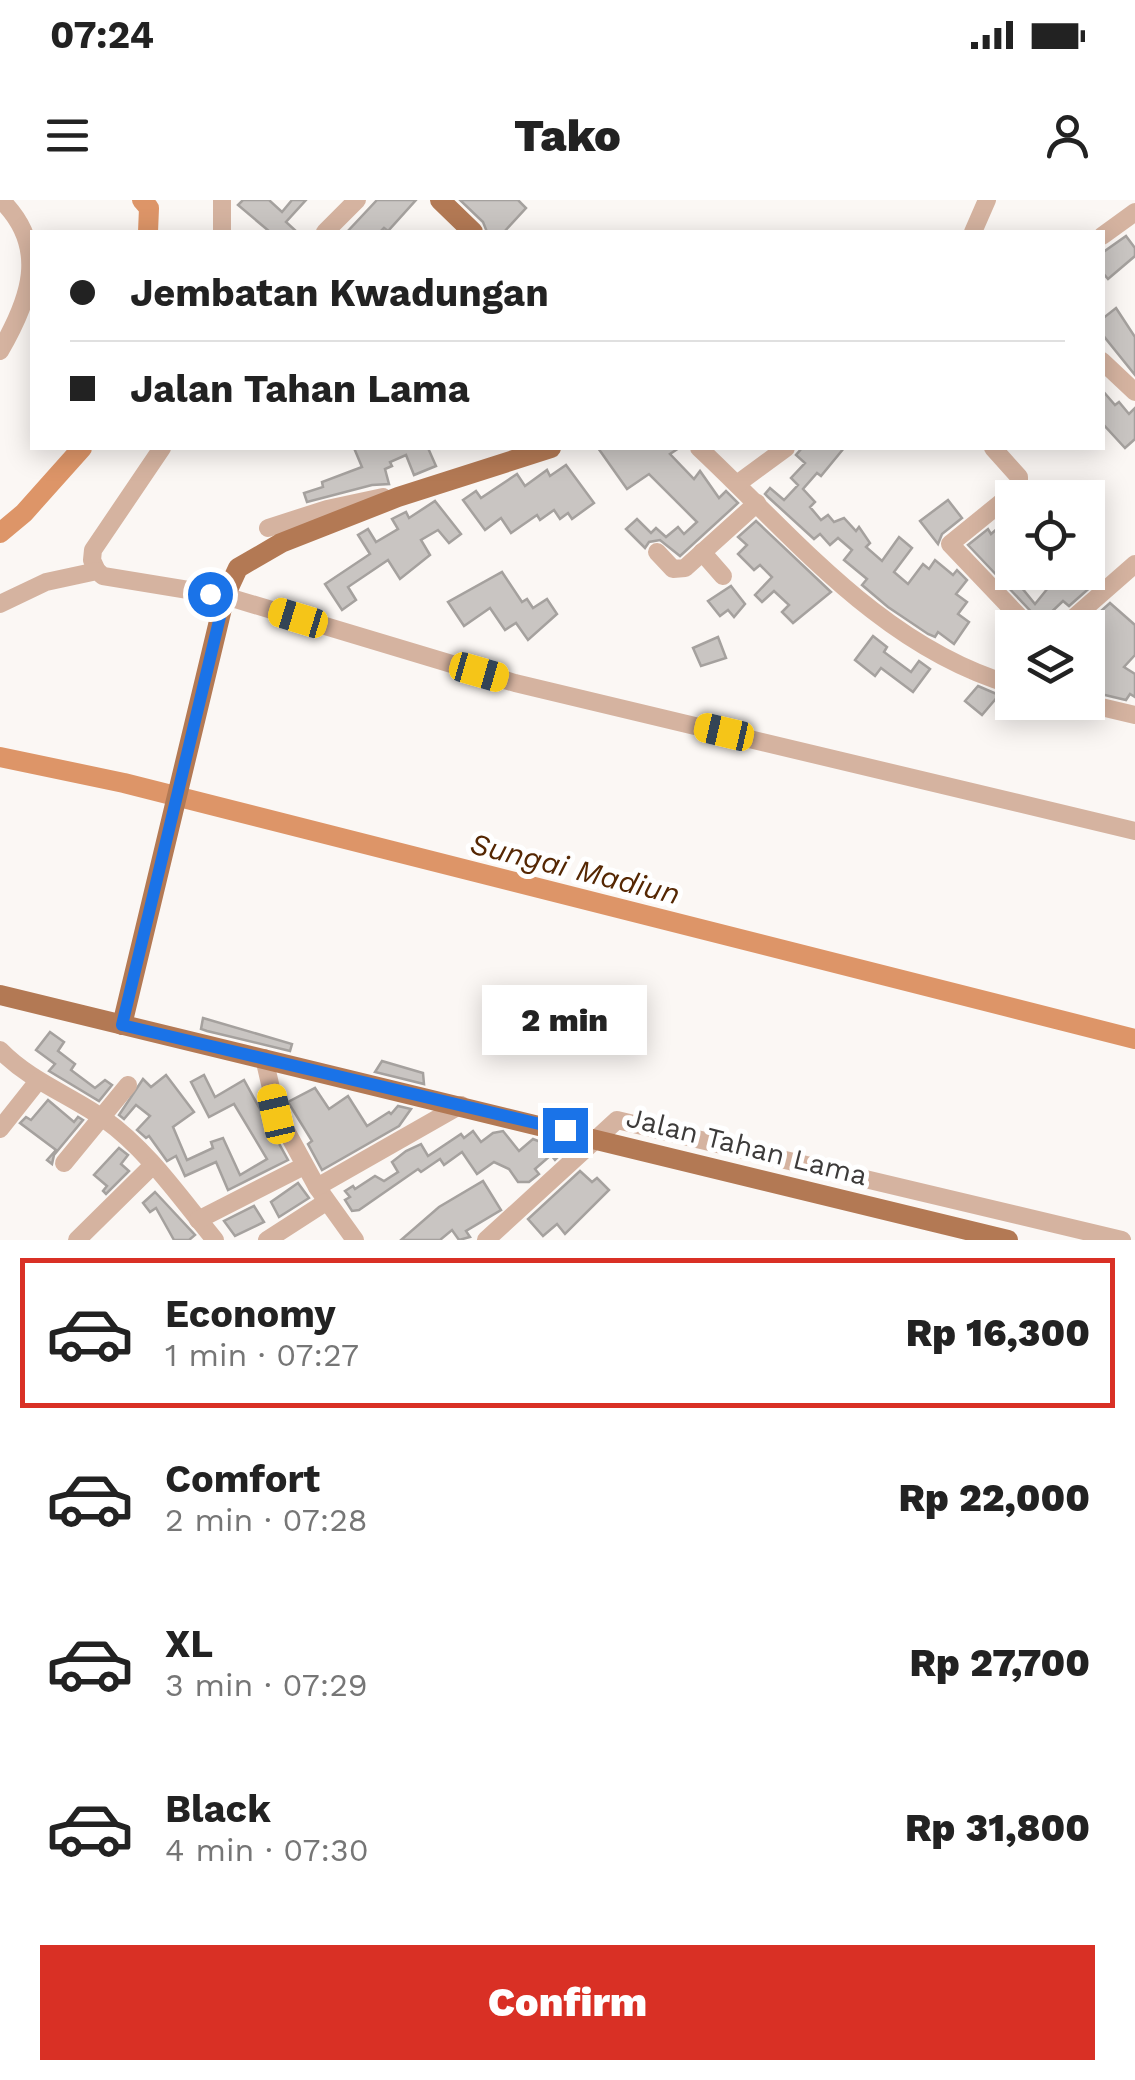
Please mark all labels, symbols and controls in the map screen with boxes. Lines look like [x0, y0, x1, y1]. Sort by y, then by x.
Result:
text: 07:24 [50, 13, 154, 57]
icon: menu [40, 108, 95, 163]
icon: person [1040, 108, 1095, 163]
text: Tako [514, 109, 621, 162]
text: Jembatan Kwadungan [130, 271, 549, 315]
text: Jalan Tahan Lama [130, 367, 470, 411]
map controls [995, 480, 1105, 720]
button: locate [995, 480, 1105, 590]
route start [188, 572, 233, 617]
car [265, 595, 331, 641]
button: layers [995, 610, 1105, 720]
car [446, 649, 512, 695]
car [691, 711, 757, 753]
water label: Sungai Madiun [467, 826, 684, 912]
callout: 2 min [482, 985, 648, 1055]
text: 2 min [521, 1001, 608, 1039]
car [255, 1081, 297, 1147]
street label: Jalan Tahan Lama [623, 1101, 871, 1192]
route end [543, 1108, 588, 1153]
icon: car [45, 1288, 135, 1378]
text: Economy [165, 1292, 336, 1336]
text: Rp 16,300 [906, 1311, 1090, 1355]
text: 1 min · 07:27 [165, 1336, 359, 1374]
icon: car [45, 1453, 135, 1543]
text: Comfort [165, 1457, 320, 1501]
text: Rp 22,000 [898, 1476, 1090, 1520]
text: 2 min · 07:28 [165, 1501, 368, 1539]
icon: car [45, 1618, 135, 1708]
text: XL [165, 1622, 213, 1666]
text: Rp 27,700 [910, 1641, 1090, 1685]
text: 3 min · 07:29 [165, 1666, 368, 1704]
icon: car [45, 1783, 135, 1873]
text: Black [165, 1787, 271, 1831]
text: Rp 31,800 [905, 1806, 1090, 1850]
text: 4 min · 07:30 [165, 1831, 369, 1869]
button: Confirm [40, 1945, 1095, 2060]

